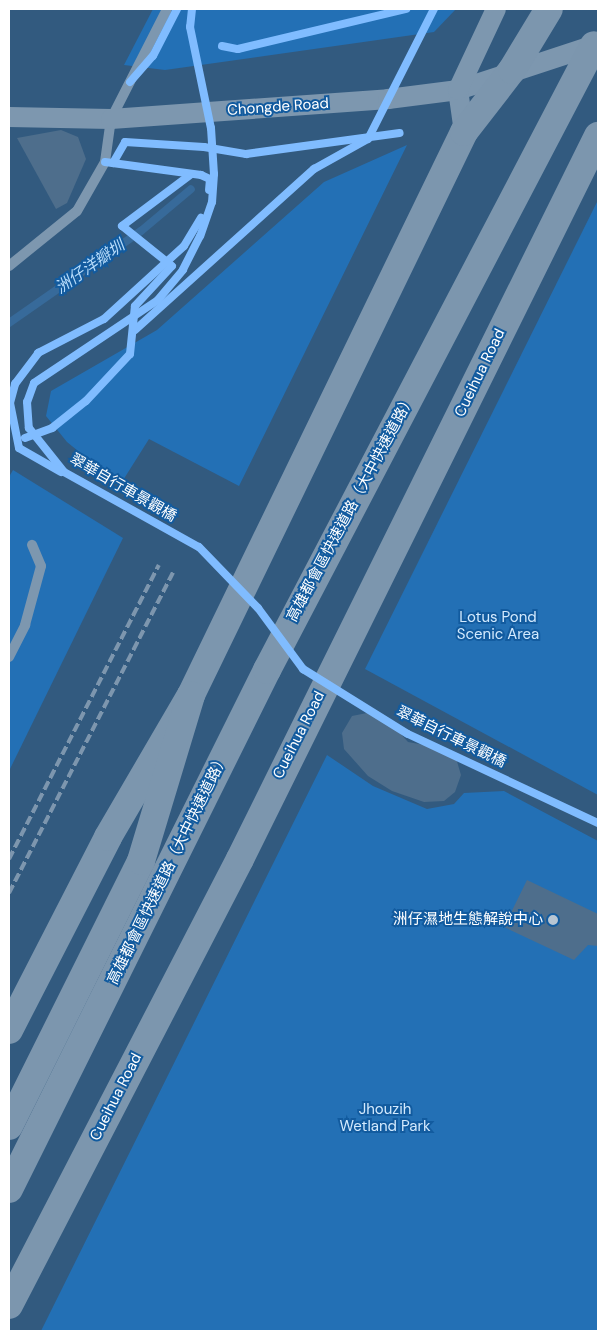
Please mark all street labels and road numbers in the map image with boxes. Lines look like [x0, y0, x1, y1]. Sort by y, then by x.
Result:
street label: Chongde Road [227, 94, 329, 120]
street label: Cueihua Road [451, 326, 509, 420]
street label: 高雄都會區快速道路（大中快速道路） [283, 391, 419, 625]
street label: 翠華自行車景觀橋 [67, 450, 179, 526]
street label: Cueihua Road [269, 688, 329, 782]
street label: 翠華自行車景觀橋 [393, 703, 509, 771]
street label: 高雄都會區快速道路（大中快速道路） [104, 750, 232, 988]
street label: Cueihua Road [86, 1050, 146, 1144]

